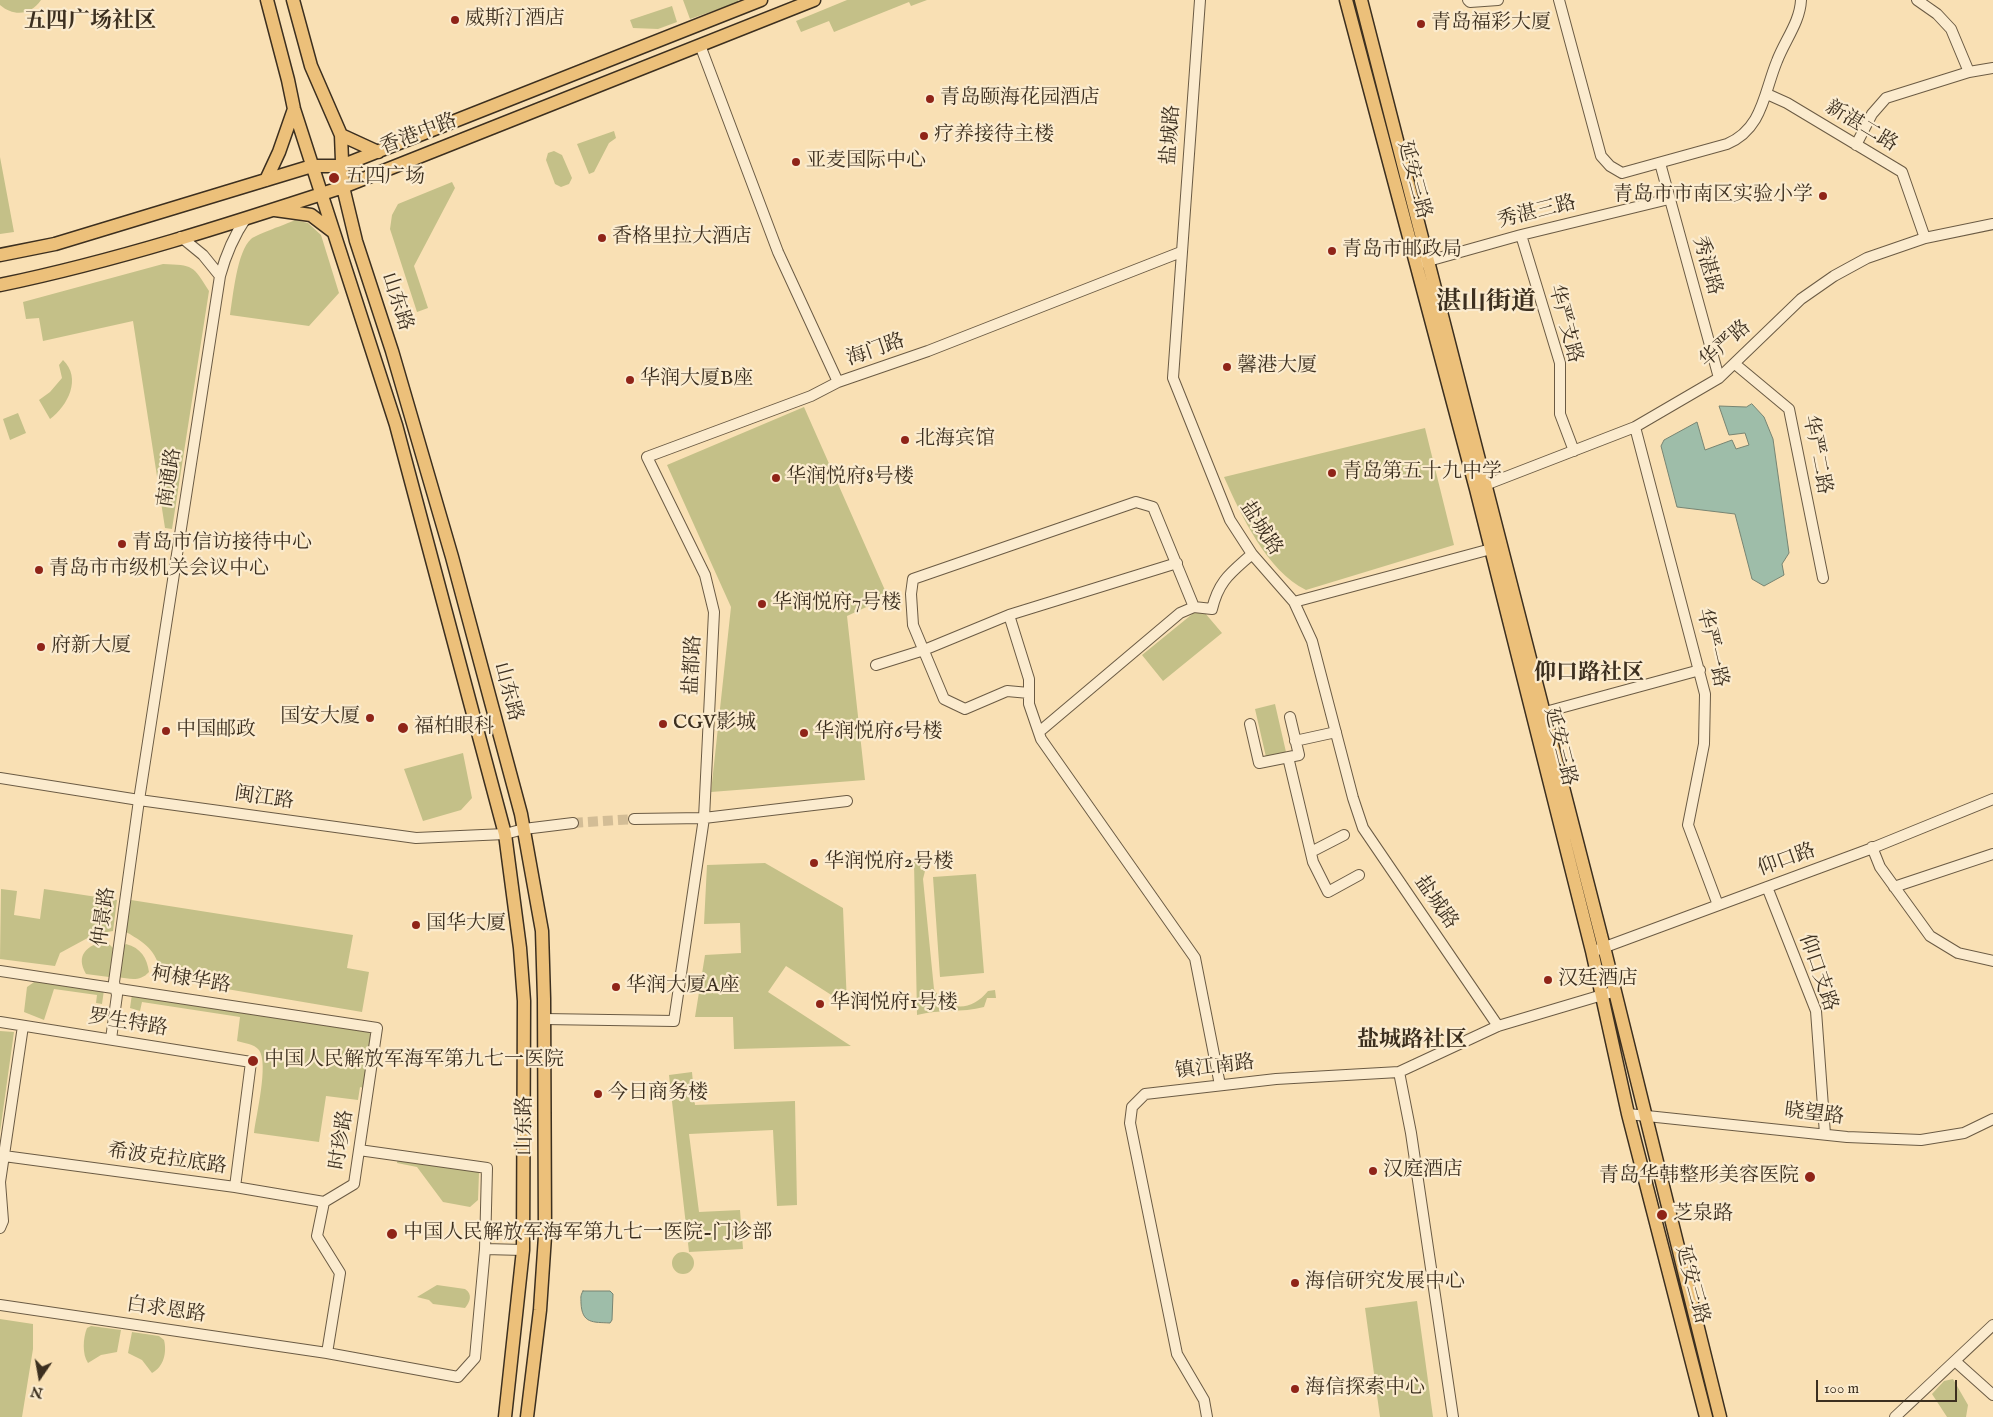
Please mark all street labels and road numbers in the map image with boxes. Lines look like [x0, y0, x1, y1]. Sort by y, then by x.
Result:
street label: 新湛二路 [1821, 96, 1901, 158]
street label: 盐城路 [1158, 104, 1186, 166]
street label: 香港中路 [377, 109, 461, 161]
street label: 延安三路 [1391, 138, 1435, 222]
street label: 秀湛三路 [1495, 192, 1579, 234]
street label: 秀湛路 [1686, 234, 1726, 298]
street label: 山东路 [375, 270, 417, 334]
street label: 华严支路 [1542, 282, 1586, 366]
street label: 华严路 [1695, 316, 1757, 374]
street label: 海门路 [844, 330, 908, 372]
street label: 华严二路 [1797, 413, 1835, 497]
street label: 南通路 [154, 446, 188, 510]
street label: 盐城路 [1234, 497, 1286, 561]
street label: 华严一路 [1690, 606, 1732, 690]
street label: 盐都路 [680, 634, 708, 696]
street label: 山东路 [488, 660, 526, 724]
street label: 延安三路 [1538, 705, 1580, 789]
street label: 闽江路 [233, 783, 295, 815]
street label: 仰口路 [1755, 839, 1819, 883]
street label: 盐城路 [1408, 872, 1462, 934]
street label: 仲景路 [89, 886, 121, 948]
street label: 仰口支路 [1793, 931, 1841, 1015]
street label: 柯棣华路 [150, 963, 232, 999]
street label: 罗生特路 [87, 1006, 169, 1042]
street label: 镇江南路 [1174, 1051, 1256, 1085]
street label: 山东路 [514, 1096, 538, 1156]
street label: 晓望路 [1783, 1099, 1845, 1131]
street label: 时珍路 [326, 1108, 360, 1172]
street label: 希波克拉底路 [106, 1140, 228, 1180]
street label: 延安三路 [1669, 1243, 1713, 1327]
street label: 白求恩路 [125, 1294, 207, 1328]

